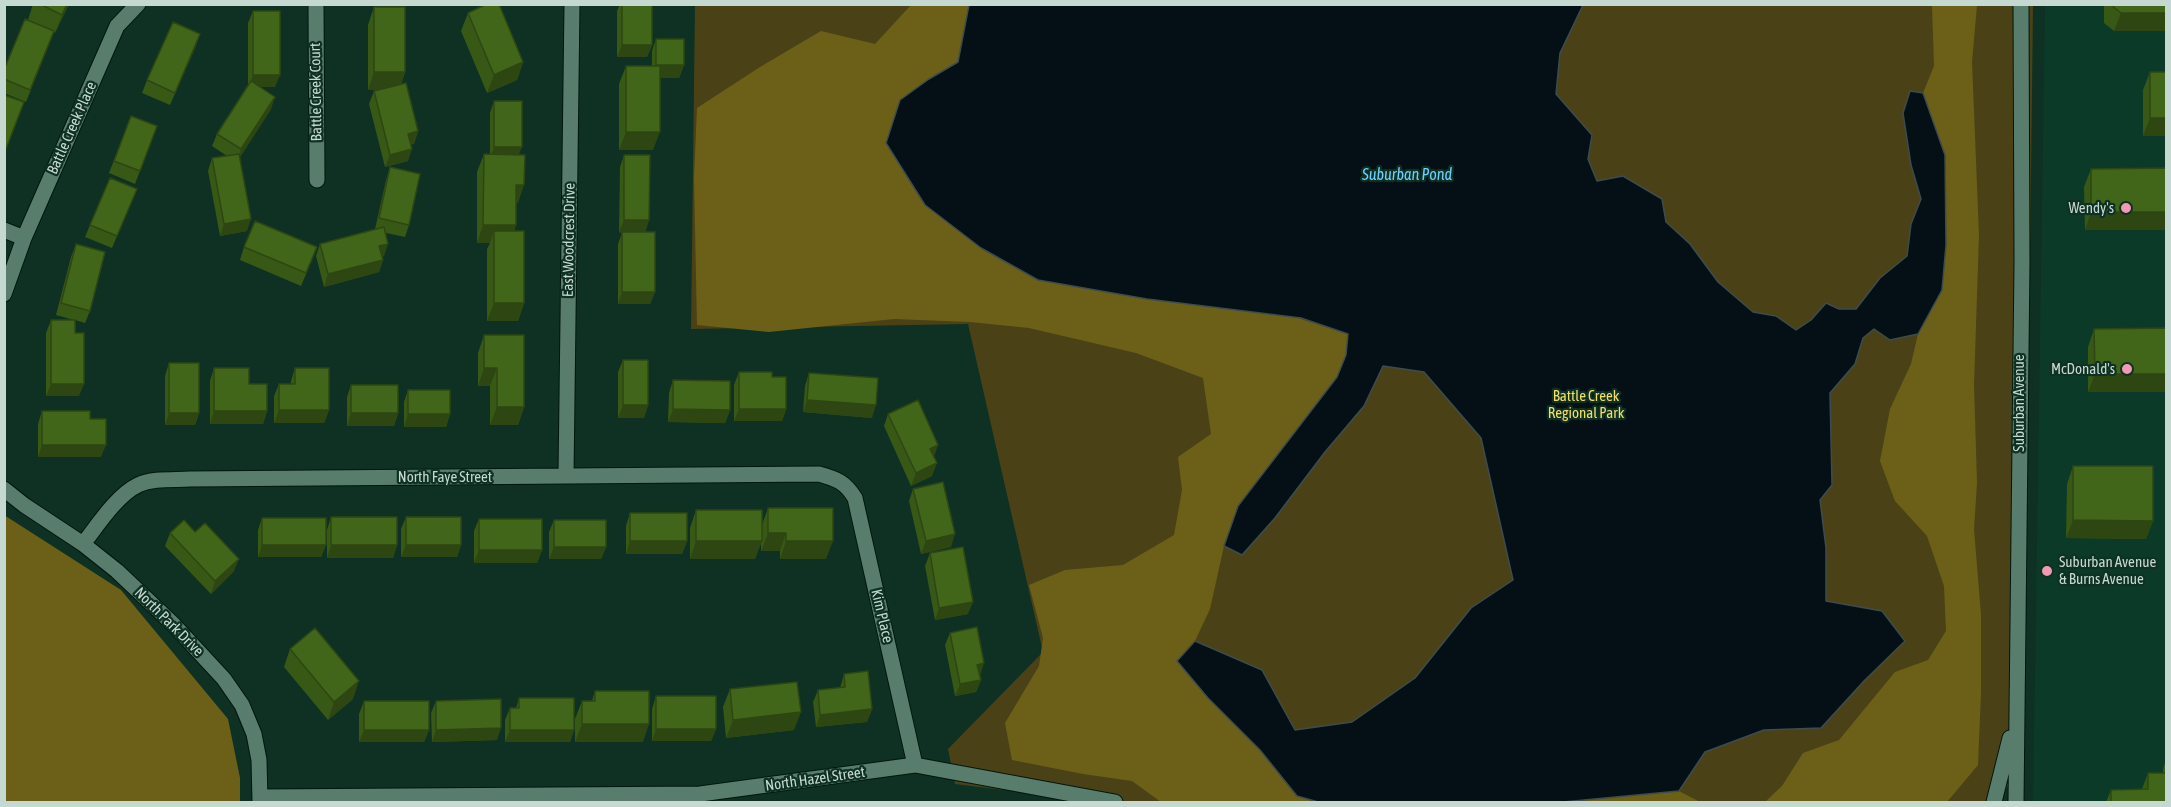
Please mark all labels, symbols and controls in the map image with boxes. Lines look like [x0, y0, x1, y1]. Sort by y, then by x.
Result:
street label: Battle Creek Court [306, 43, 326, 141]
street label: Battle Creek Place [44, 79, 100, 177]
water label: Suburban Pond [1362, 165, 1452, 185]
street label: East Woodcrest Drive [559, 183, 579, 297]
place label: Wendy's [2068, 199, 2114, 217]
marker: Wendy's [2119, 201, 2133, 215]
street label: Suburban Avenue [2010, 354, 2028, 452]
place label: McDonald's [2051, 360, 2115, 378]
marker: McDonald's [2120, 362, 2134, 376]
park label: Battle Creek Regional Park [1548, 387, 1624, 422]
street label: North Faye Street [398, 468, 492, 486]
place label: Suburban Avenue & Burns Avenue [2059, 553, 2156, 588]
marker: Suburban Avenue & Burns Avenue [2040, 564, 2054, 578]
street label: North Park Drive [131, 584, 207, 660]
street label: Kim Place [867, 588, 897, 644]
street label: North Hazel Street [764, 763, 866, 795]

